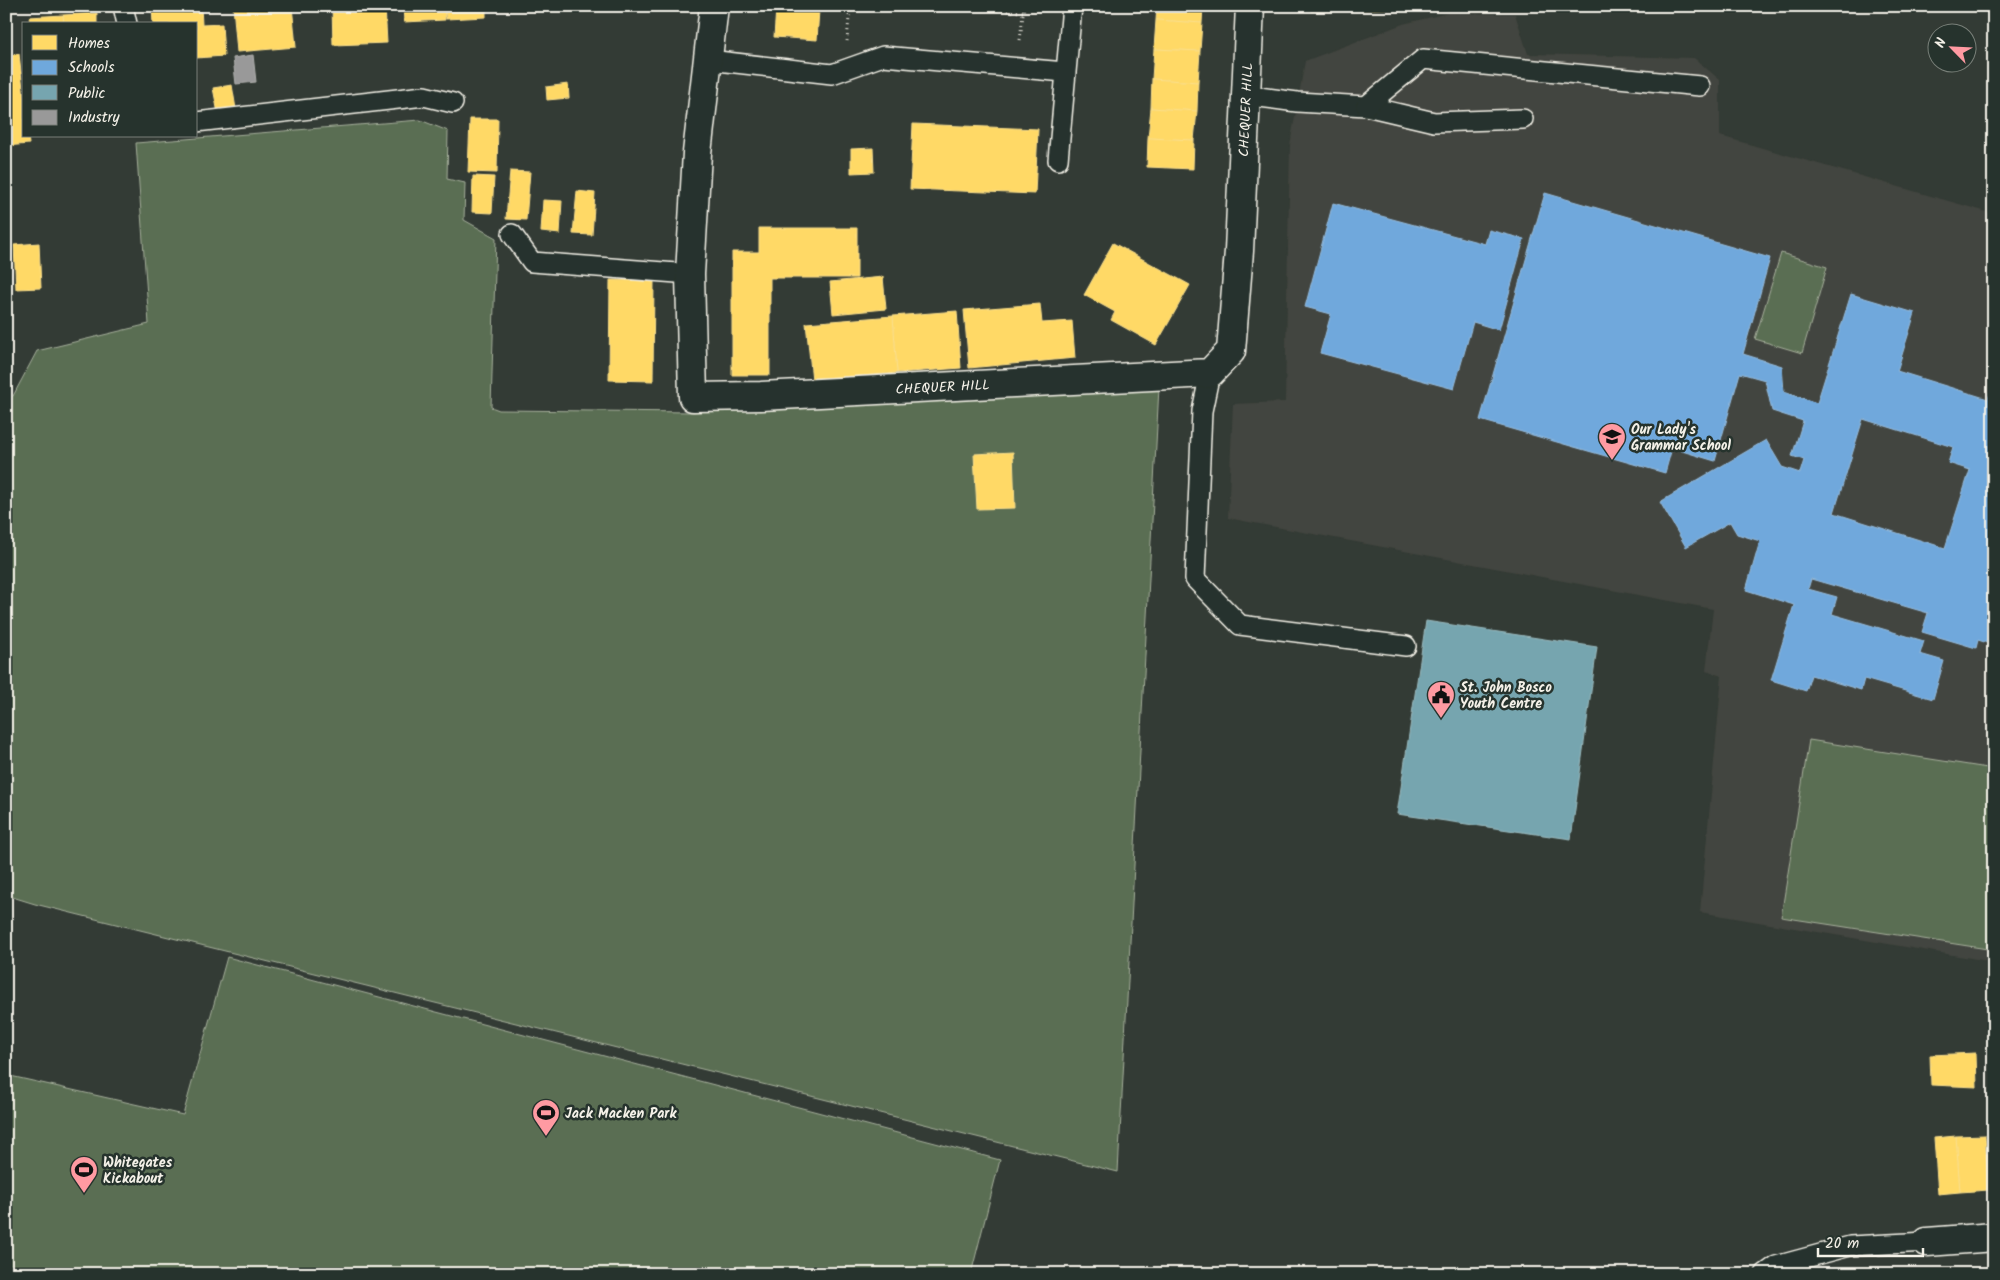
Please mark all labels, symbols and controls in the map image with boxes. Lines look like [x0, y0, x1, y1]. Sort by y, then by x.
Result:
legend [22, 22, 198, 138]
north arrow [1928, 22, 1978, 72]
text: Homes [68, 32, 111, 56]
text: N [1929, 34, 1953, 52]
text: Schools [68, 56, 115, 80]
street label: CHEQUER HILL [1233, 62, 1259, 157]
text: Public [68, 82, 105, 106]
text: Industry [68, 106, 121, 130]
street label: CHEQUER HILL [895, 374, 990, 401]
place label: Our Lady's Grammar School [1631, 419, 1731, 457]
school or university icon: Our Lady's Grammar School [1597, 422, 1627, 461]
place label: St. John Bosco Youth Centre [1460, 677, 1552, 715]
public building icon: St. John Bosco Youth Centre [1426, 680, 1456, 719]
sports icon: Jack Macken Park [531, 1098, 561, 1137]
place label: Jack Macken Park [565, 1103, 677, 1125]
place label: Whitegates Kickabout [103, 1152, 173, 1190]
sports icon: Whitegates Kickabout [69, 1155, 99, 1194]
scale bar [1818, 1225, 1922, 1257]
text: 20 m [1825, 1232, 1859, 1256]

